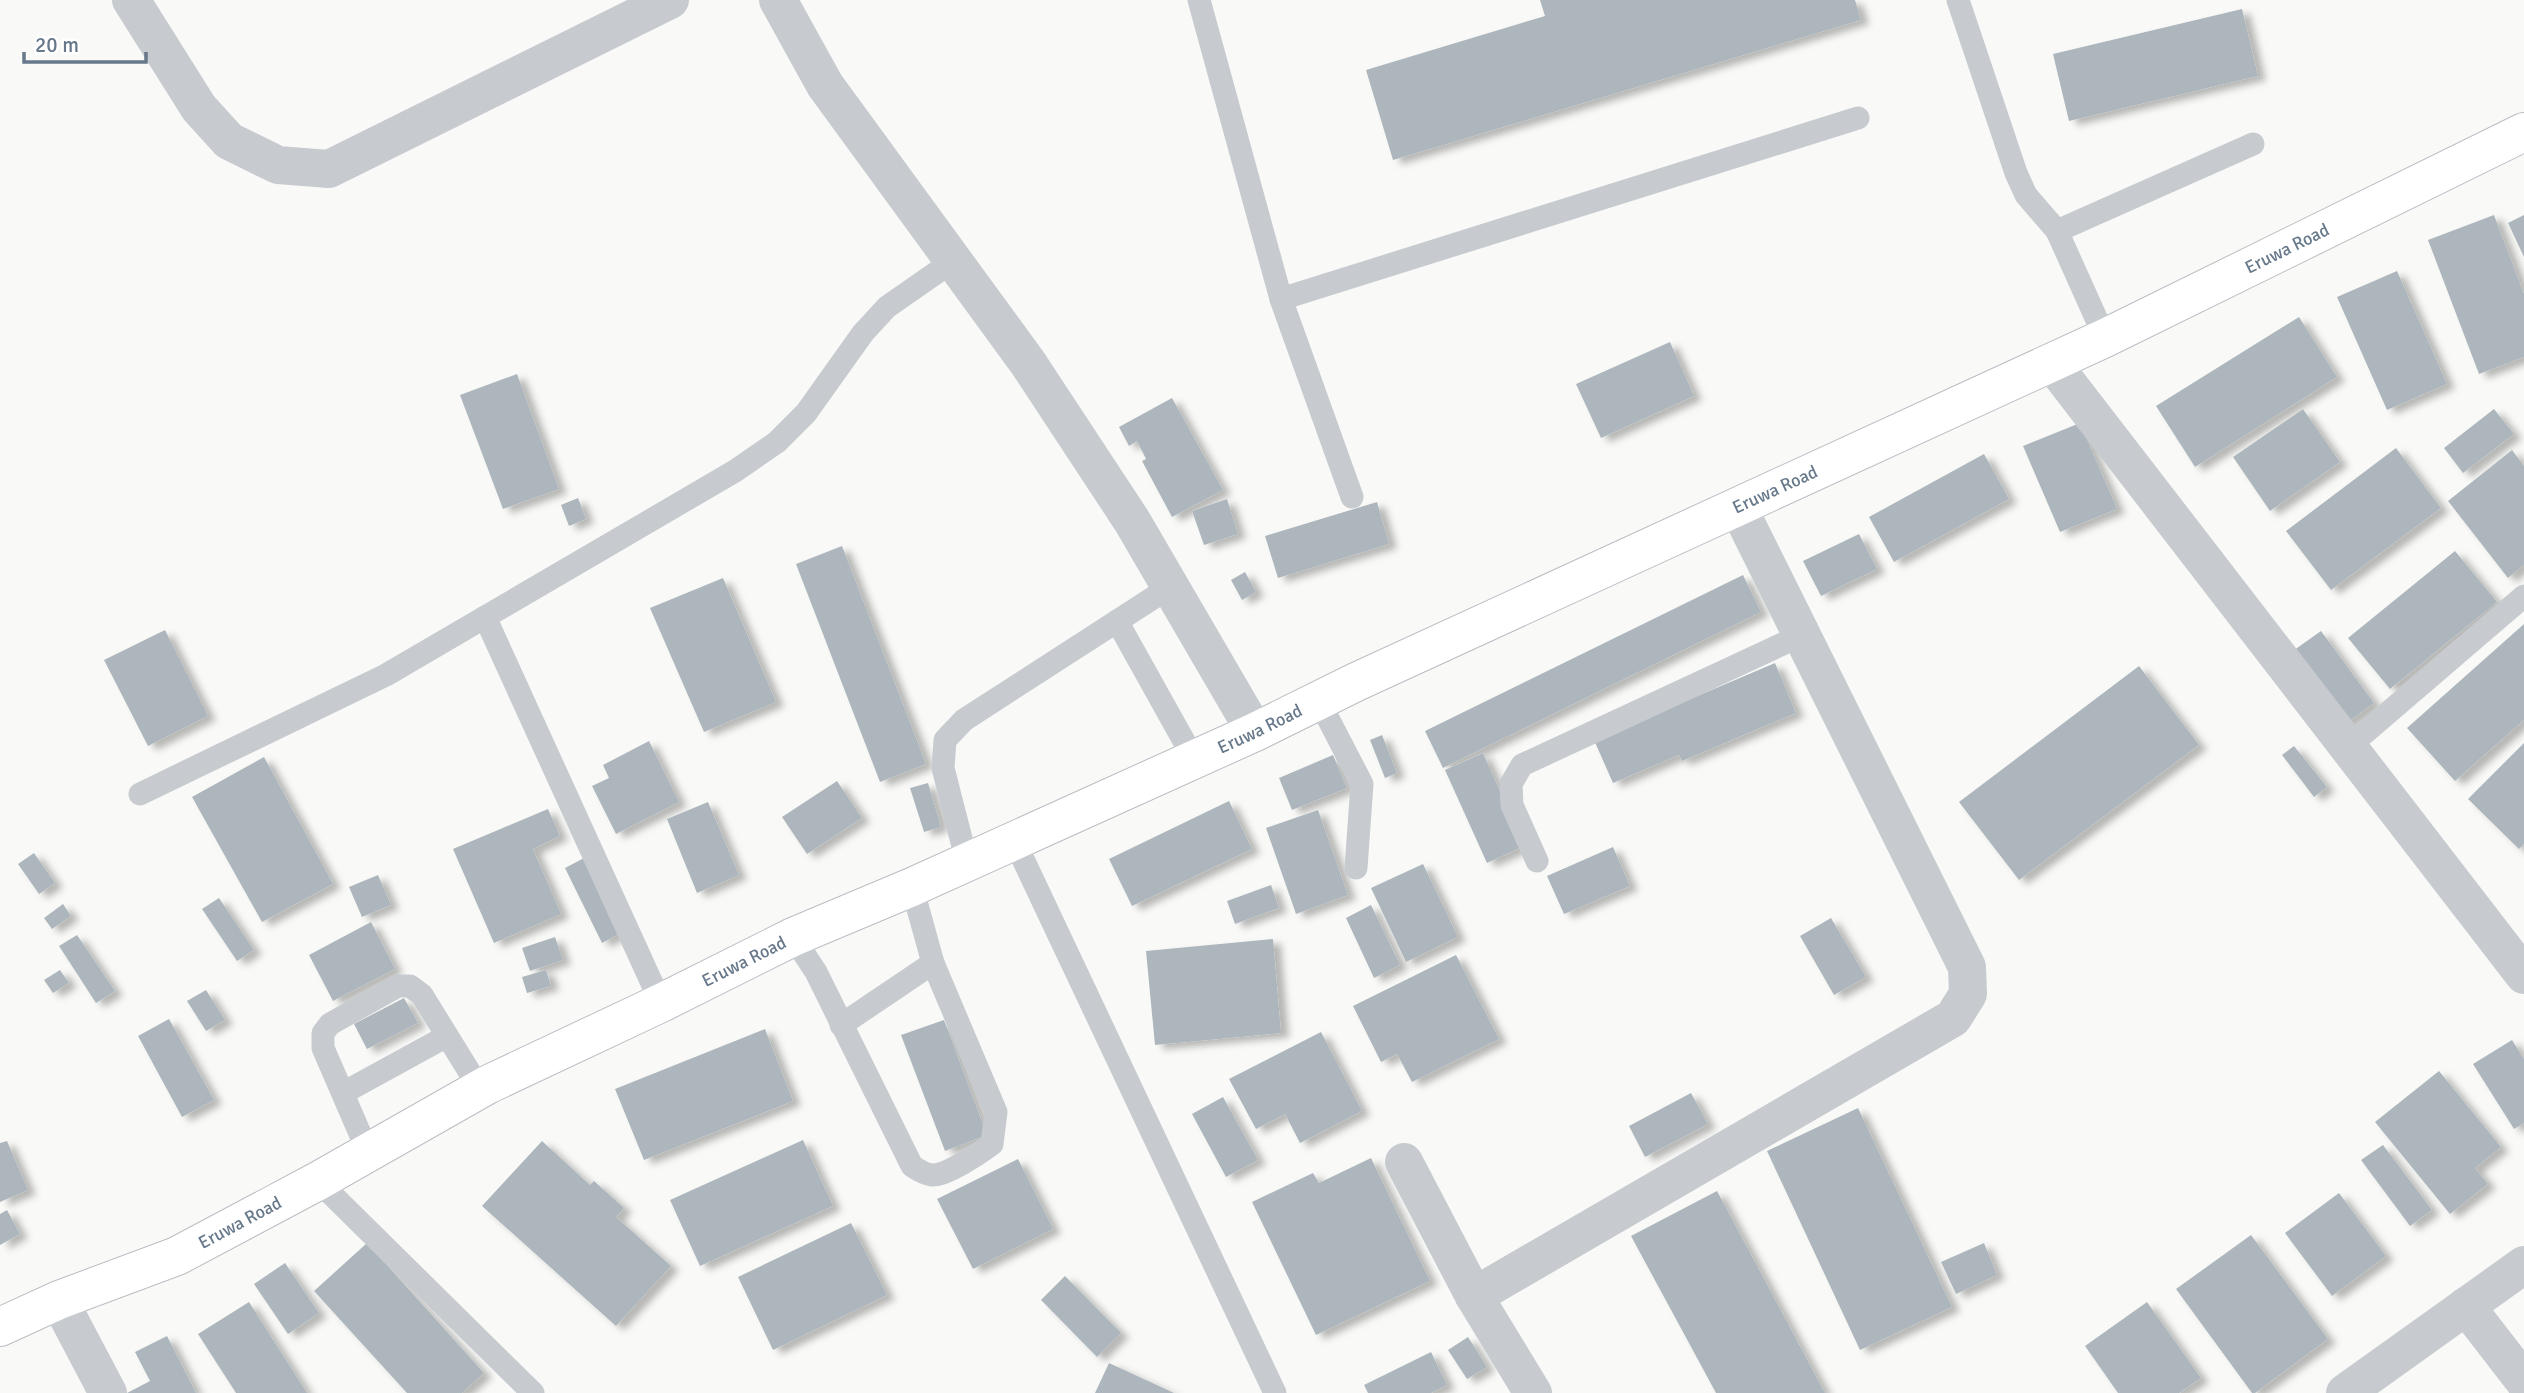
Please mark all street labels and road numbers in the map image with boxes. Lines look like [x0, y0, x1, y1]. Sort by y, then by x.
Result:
street label: Eruwa Road [2241, 219, 2333, 279]
street label: Eruwa Road [1729, 461, 1821, 519]
street label: Eruwa Road [1214, 699, 1306, 758]
street label: Eruwa Road [698, 931, 790, 992]
street label: Eruwa Road [194, 1191, 285, 1254]

